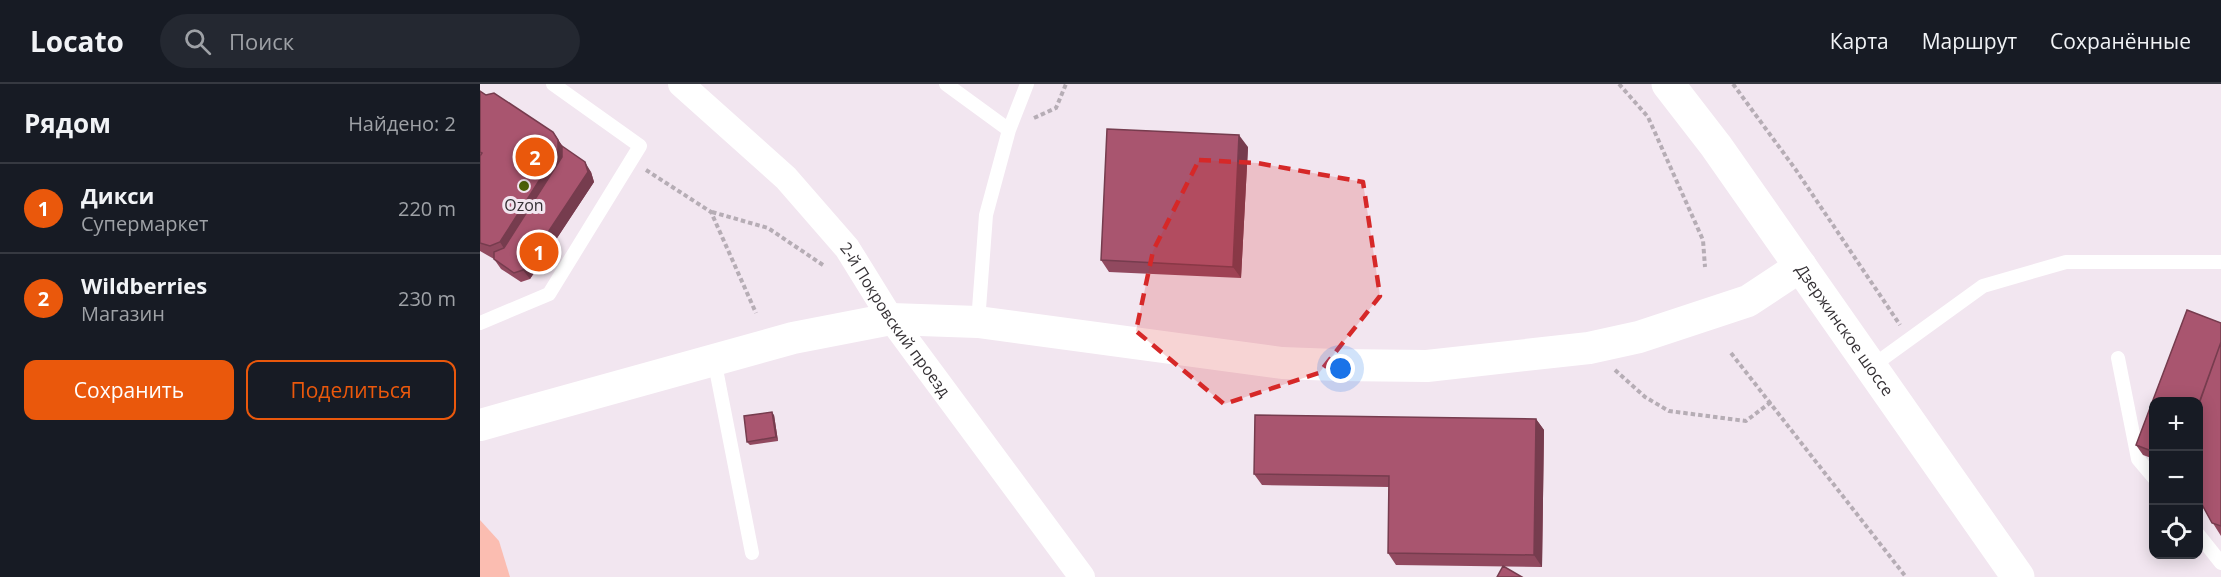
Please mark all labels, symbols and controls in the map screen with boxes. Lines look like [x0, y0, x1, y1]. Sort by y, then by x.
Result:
search box [160, 14, 580, 68]
text: Locato [30, 22, 124, 60]
icon: search [181, 25, 214, 58]
text: Поиск [229, 26, 294, 56]
text: Карта [1830, 27, 1889, 55]
text: Маршрут [1922, 27, 2017, 55]
text: Сохранённые [2050, 27, 2191, 55]
text: Рядом [24, 105, 111, 141]
text: Найдено: 2 [348, 110, 456, 137]
pin: 2 [516, 134, 554, 180]
marker: Ozon [517, 179, 531, 193]
text: Дикси [81, 180, 154, 210]
place label: Ozon [504, 194, 544, 216]
text: 1 [38, 195, 49, 222]
text: 220 m [398, 195, 456, 222]
text: Супермаркет [81, 210, 208, 237]
pin: 1 [520, 230, 558, 274]
street label: 2-й Покровский проезд [835, 237, 956, 401]
street label: Дзержинское шоссе [1791, 260, 1899, 400]
text: Wildberries [81, 270, 207, 300]
text: 2 [38, 285, 49, 312]
text: 230 m [398, 285, 456, 312]
text: Магазин [81, 300, 165, 327]
your location [1326, 354, 1355, 383]
button: Сохранить [24, 360, 234, 420]
button: Поделиться [246, 360, 456, 420]
map controls [2149, 397, 2203, 559]
button: + [2149, 397, 2203, 451]
button: − [2149, 451, 2203, 505]
button: locate [2149, 505, 2203, 559]

